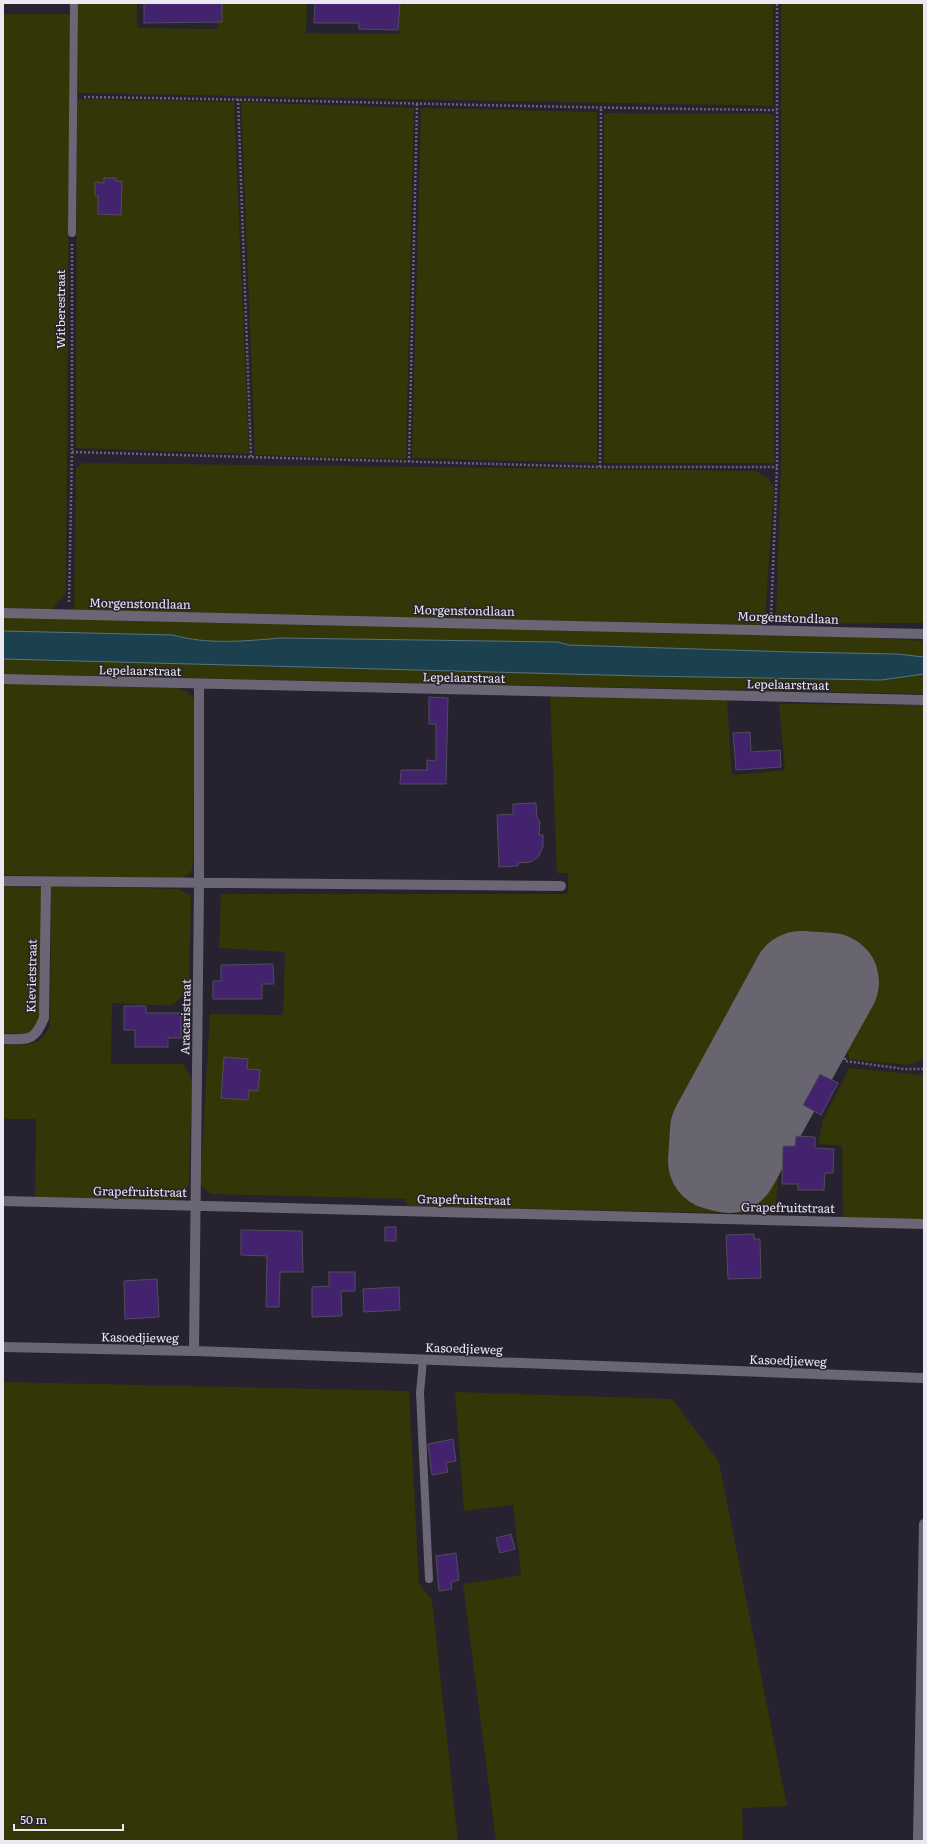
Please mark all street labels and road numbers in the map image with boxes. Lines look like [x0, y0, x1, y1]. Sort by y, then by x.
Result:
street label: Witberestraat [51, 269, 69, 349]
street label: Morgenstondlaan [89, 593, 191, 613]
street label: Morgenstondlaan [413, 600, 515, 620]
street label: Morgenstondlaan [737, 606, 839, 628]
street label: Lepelaarstraat [98, 660, 182, 680]
street label: Lepelaarstraat [422, 667, 506, 687]
street label: Lepelaarstraat [746, 674, 830, 694]
street label: Kievietstraat [21, 939, 41, 1013]
street label: Aracaristraat [175, 979, 195, 1055]
street label: Grapefruitstraat [93, 1181, 187, 1201]
street label: Grapefruitstraat [417, 1189, 511, 1209]
street label: Grapefruitstraat [741, 1197, 835, 1217]
street label: Kasoedjieweg [101, 1327, 179, 1347]
street label: Kasoedjieweg [425, 1338, 503, 1358]
street label: Kasoedjieweg [749, 1350, 827, 1370]

